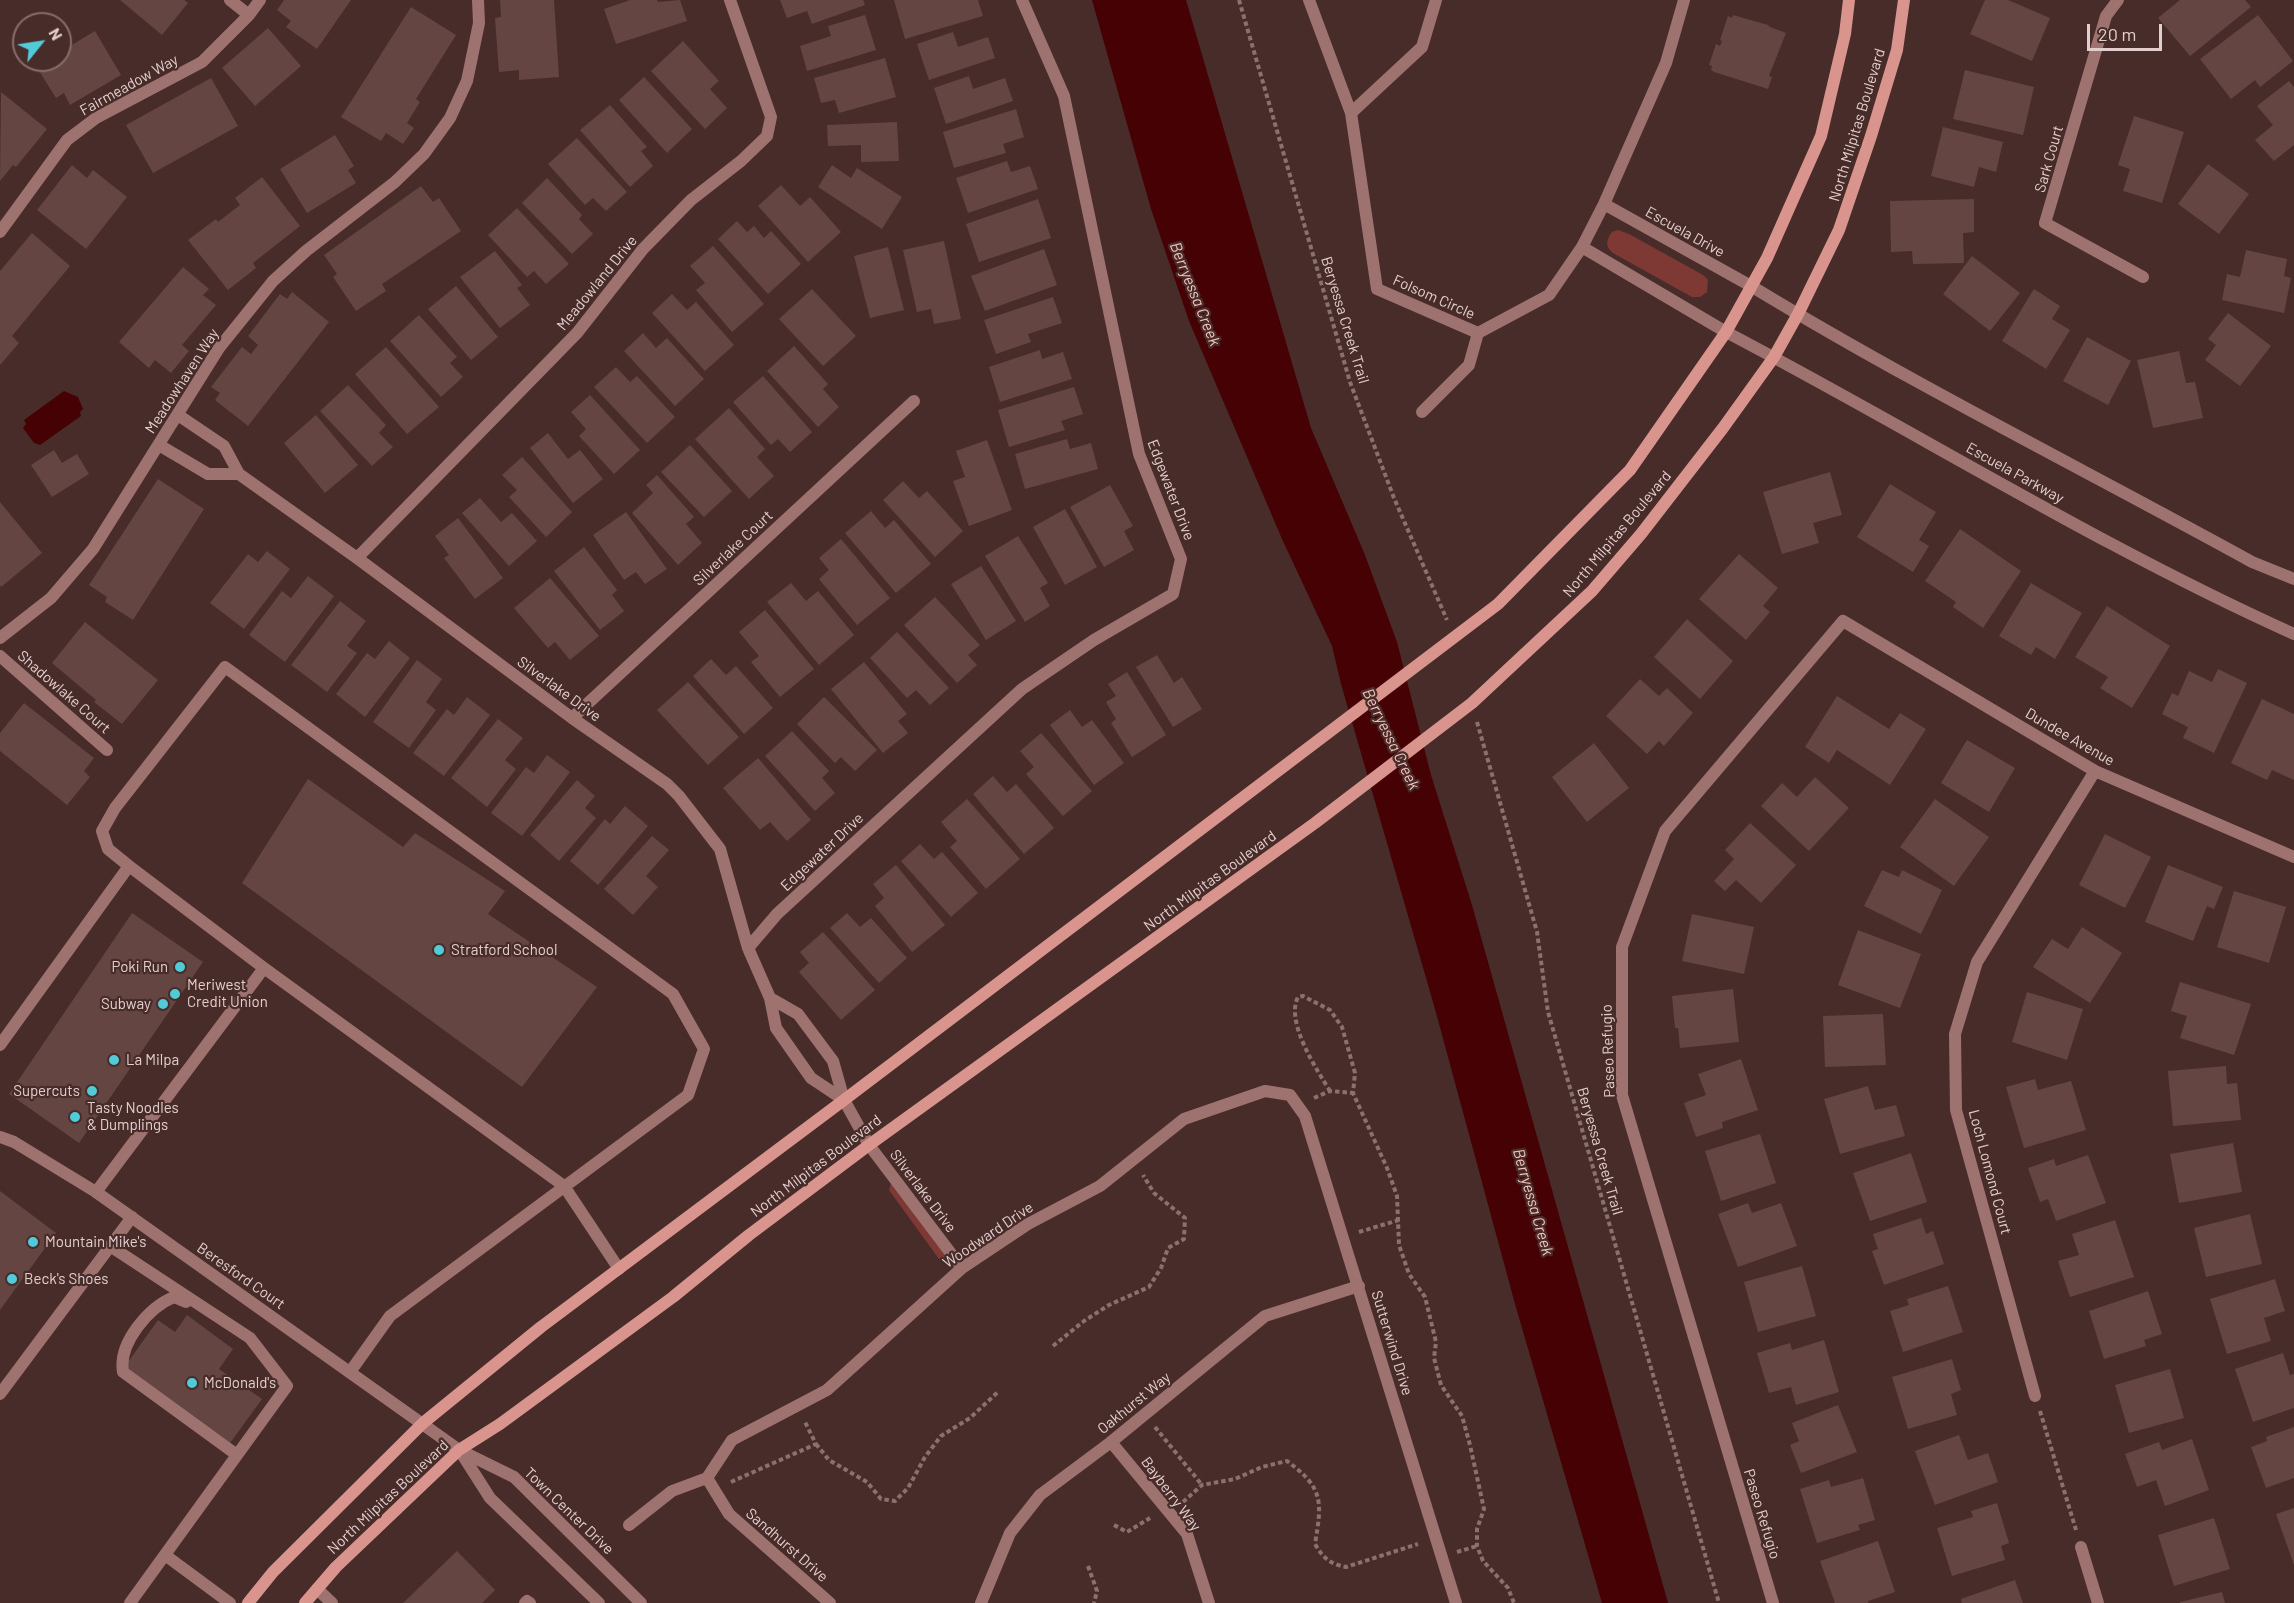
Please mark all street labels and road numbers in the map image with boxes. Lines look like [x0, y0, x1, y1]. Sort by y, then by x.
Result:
street label: North Milpitas Boulevard [1825, 46, 1889, 204]
street label: Fairmeadow Way [77, 51, 181, 119]
street label: Sark Court [2031, 123, 2067, 195]
street label: Escuela Drive [1642, 203, 1728, 261]
street label: Meadowland Drive [553, 232, 641, 334]
street label: Beryessa Creek Trail [1317, 254, 1373, 386]
street label: Folsom Circle [1390, 271, 1478, 323]
street label: Meadowhaven Way [141, 325, 223, 437]
street label: Edgewater Drive [1144, 437, 1198, 543]
street label: Escuela Parkway [1963, 439, 2067, 507]
street label: North Milpitas Boulevard [1559, 467, 1675, 601]
street label: Silverlake Court [690, 507, 776, 589]
street label: Shadowlake Court [14, 647, 114, 737]
street label: Silverlake Drive [514, 653, 604, 725]
street label: Dundee Avenue [2022, 704, 2118, 770]
street label: Edgewater Drive [777, 809, 867, 895]
street label: North Milpitas Boulevard [1140, 827, 1280, 935]
street label: Paseo Refugio [1597, 1004, 1619, 1098]
street label: Beryessa Creek Trail [1573, 1085, 1627, 1217]
street label: Loch Lomond Court [1965, 1108, 2015, 1236]
street label: North Milpitas Boulevard [747, 1111, 885, 1221]
street label: Silverlake Drive [886, 1146, 960, 1236]
street label: Woodward Drive [939, 1198, 1037, 1272]
street label: Beresford Court [193, 1239, 289, 1313]
street label: Sutterwind Drive [1368, 1288, 1416, 1398]
street label: Oakhurst Way [1094, 1368, 1174, 1438]
street label: North Milpitas Boulevard [324, 1436, 452, 1558]
street label: Bayberry Way [1137, 1453, 1205, 1535]
street label: Town Center Drive [520, 1464, 618, 1558]
street label: Paseo Refugio [1740, 1467, 1784, 1561]
street label: Sandhurst Drive [742, 1504, 832, 1586]

